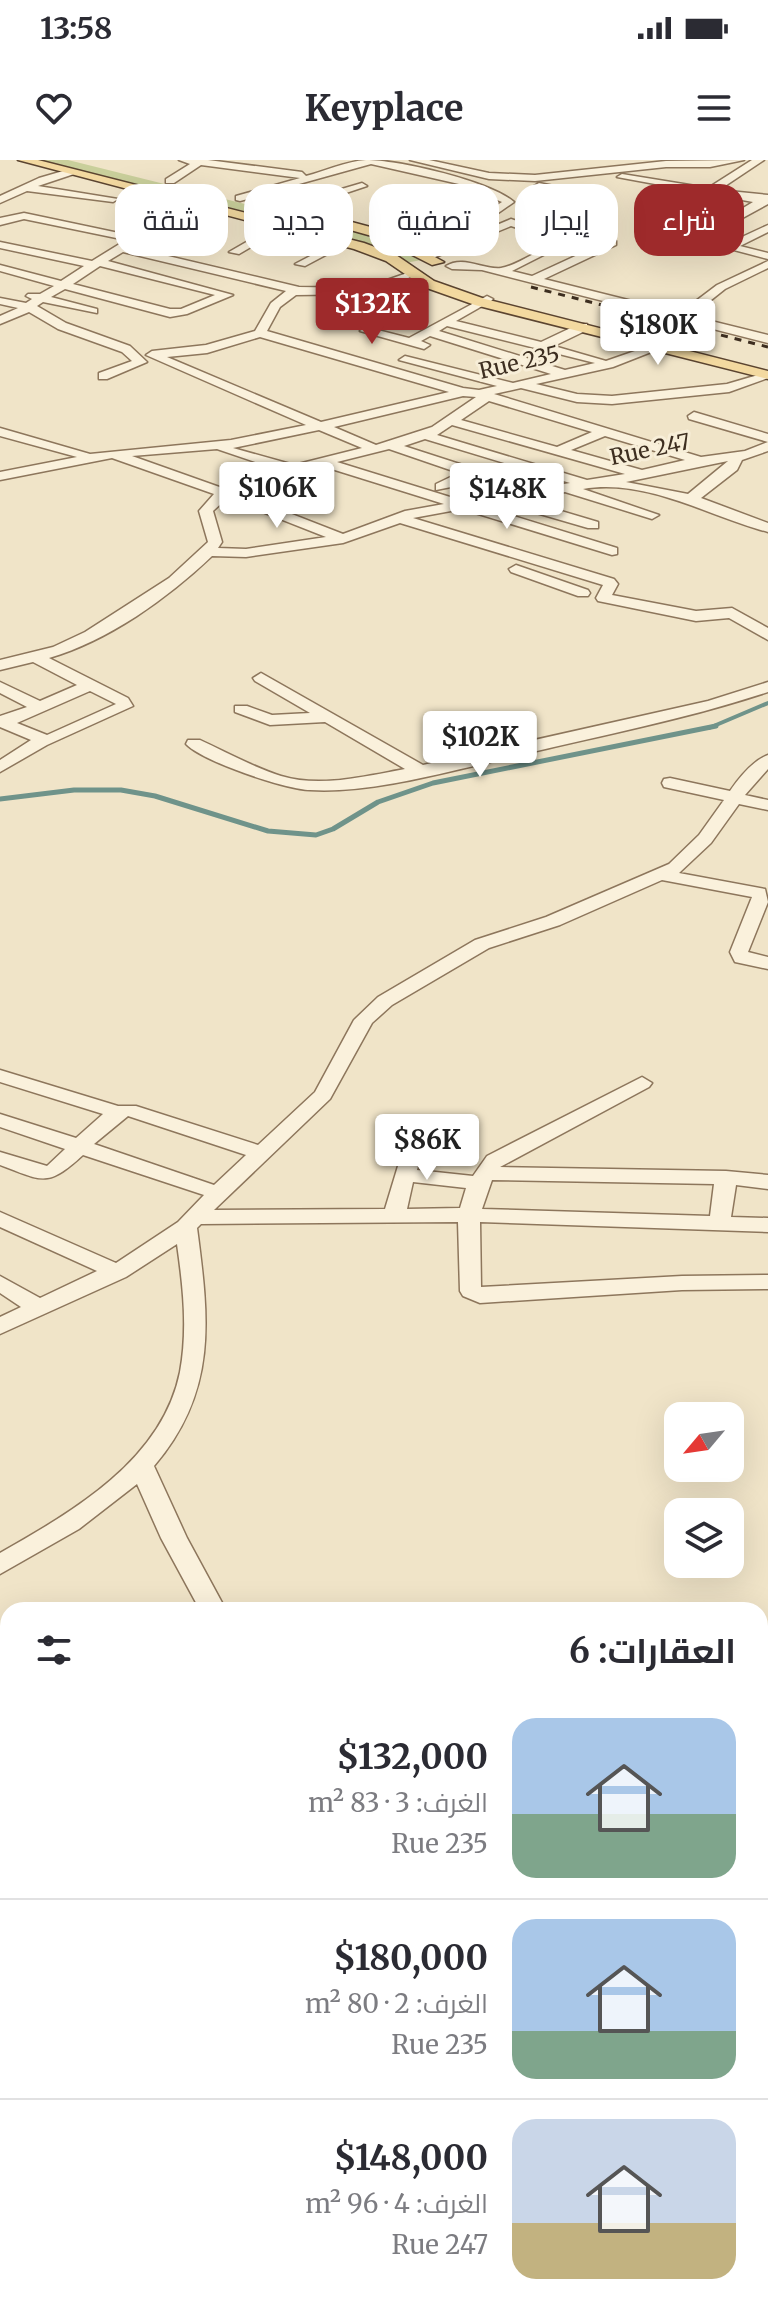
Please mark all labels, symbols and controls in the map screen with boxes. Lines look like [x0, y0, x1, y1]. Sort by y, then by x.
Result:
text: 13:58 [40, 9, 112, 47]
icon: heart [32, 86, 76, 130]
text: Keyplace [304, 86, 464, 131]
icon: menu [692, 86, 736, 130]
chip: شقة [115, 184, 228, 256]
chip: جديد [244, 184, 353, 256]
chip: تصفية [369, 184, 499, 256]
chip: إيجار [515, 184, 618, 256]
chip: شراء [634, 184, 744, 256]
pin: $132K [316, 278, 428, 346]
text: $132K [334, 287, 410, 320]
pin: $180K [602, 299, 714, 367]
text: $180K [618, 308, 698, 341]
street label: Rue 235 [476, 339, 562, 385]
street label: Rue 247 [607, 427, 693, 471]
pin: $106K [221, 462, 333, 530]
pin: $148K [451, 463, 563, 531]
text: $106K [237, 471, 317, 504]
text: $148K [468, 472, 546, 505]
pin: $102K [424, 711, 536, 779]
text: $102K [441, 720, 519, 753]
pin: $86K [380, 1114, 474, 1182]
text: $86K [393, 1123, 461, 1156]
north arrow [664, 1402, 744, 1482]
map controls [664, 1402, 744, 1578]
button: layers [664, 1498, 744, 1578]
icon: filters [32, 1628, 76, 1672]
text: العقارات: 6 [569, 1630, 736, 1672]
text: $132,000 [336, 1736, 488, 1778]
icon: home [576, 1750, 672, 1846]
text: الغرف: 3 · 83 m² [308, 1786, 488, 1819]
text: Rue 235 [391, 1827, 488, 1860]
text: $180,000 [333, 1937, 488, 1979]
icon: home [576, 1951, 672, 2047]
text: الغرف: 2 · 80 m² [305, 1987, 488, 2020]
text: Rue 235 [391, 2028, 488, 2061]
text: $148,000 [334, 2137, 488, 2179]
icon: home [576, 2151, 672, 2247]
text: الغرف: 4 · 96 m² [305, 2187, 488, 2220]
text: Rue 247 [391, 2228, 488, 2261]

